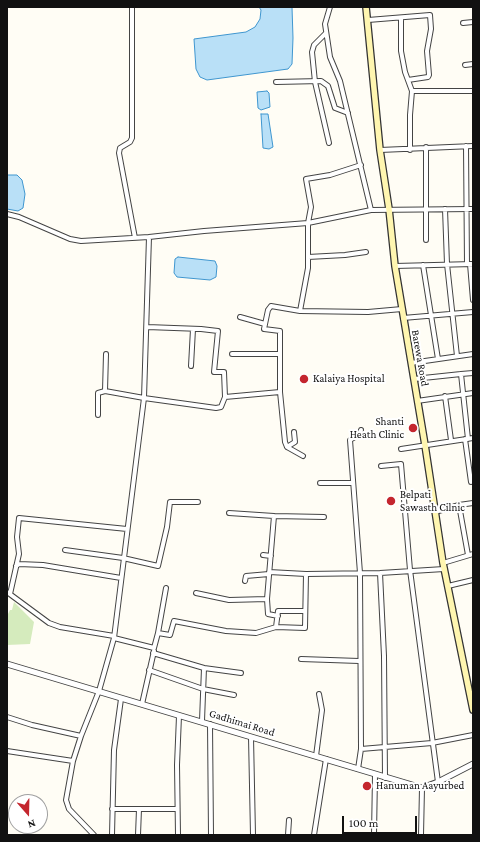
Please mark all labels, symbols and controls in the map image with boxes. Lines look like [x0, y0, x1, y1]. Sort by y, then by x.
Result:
street label: Barewa Road [409, 329, 431, 387]
place label: Kalaiya Hospital [313, 372, 385, 386]
marker: Kalaiya Hospital [298, 373, 310, 385]
place label: Shanti Heath Clinic [350, 415, 404, 441]
marker: Shanti Heath Clinic [407, 422, 419, 434]
place label: Belpati Sawasth Cilnic [400, 488, 465, 514]
marker: Belpati Sawasth Cilnic [385, 495, 397, 507]
street label: Gadhimai Road [208, 707, 276, 739]
place label: Hanuman Aayurbed [376, 779, 464, 793]
marker: Hanuman Aayurbed [361, 780, 373, 792]
north arrow [8, 794, 48, 834]
scale bar [344, 808, 419, 834]
text: 100 m [349, 816, 378, 830]
text: N [26, 817, 37, 831]

